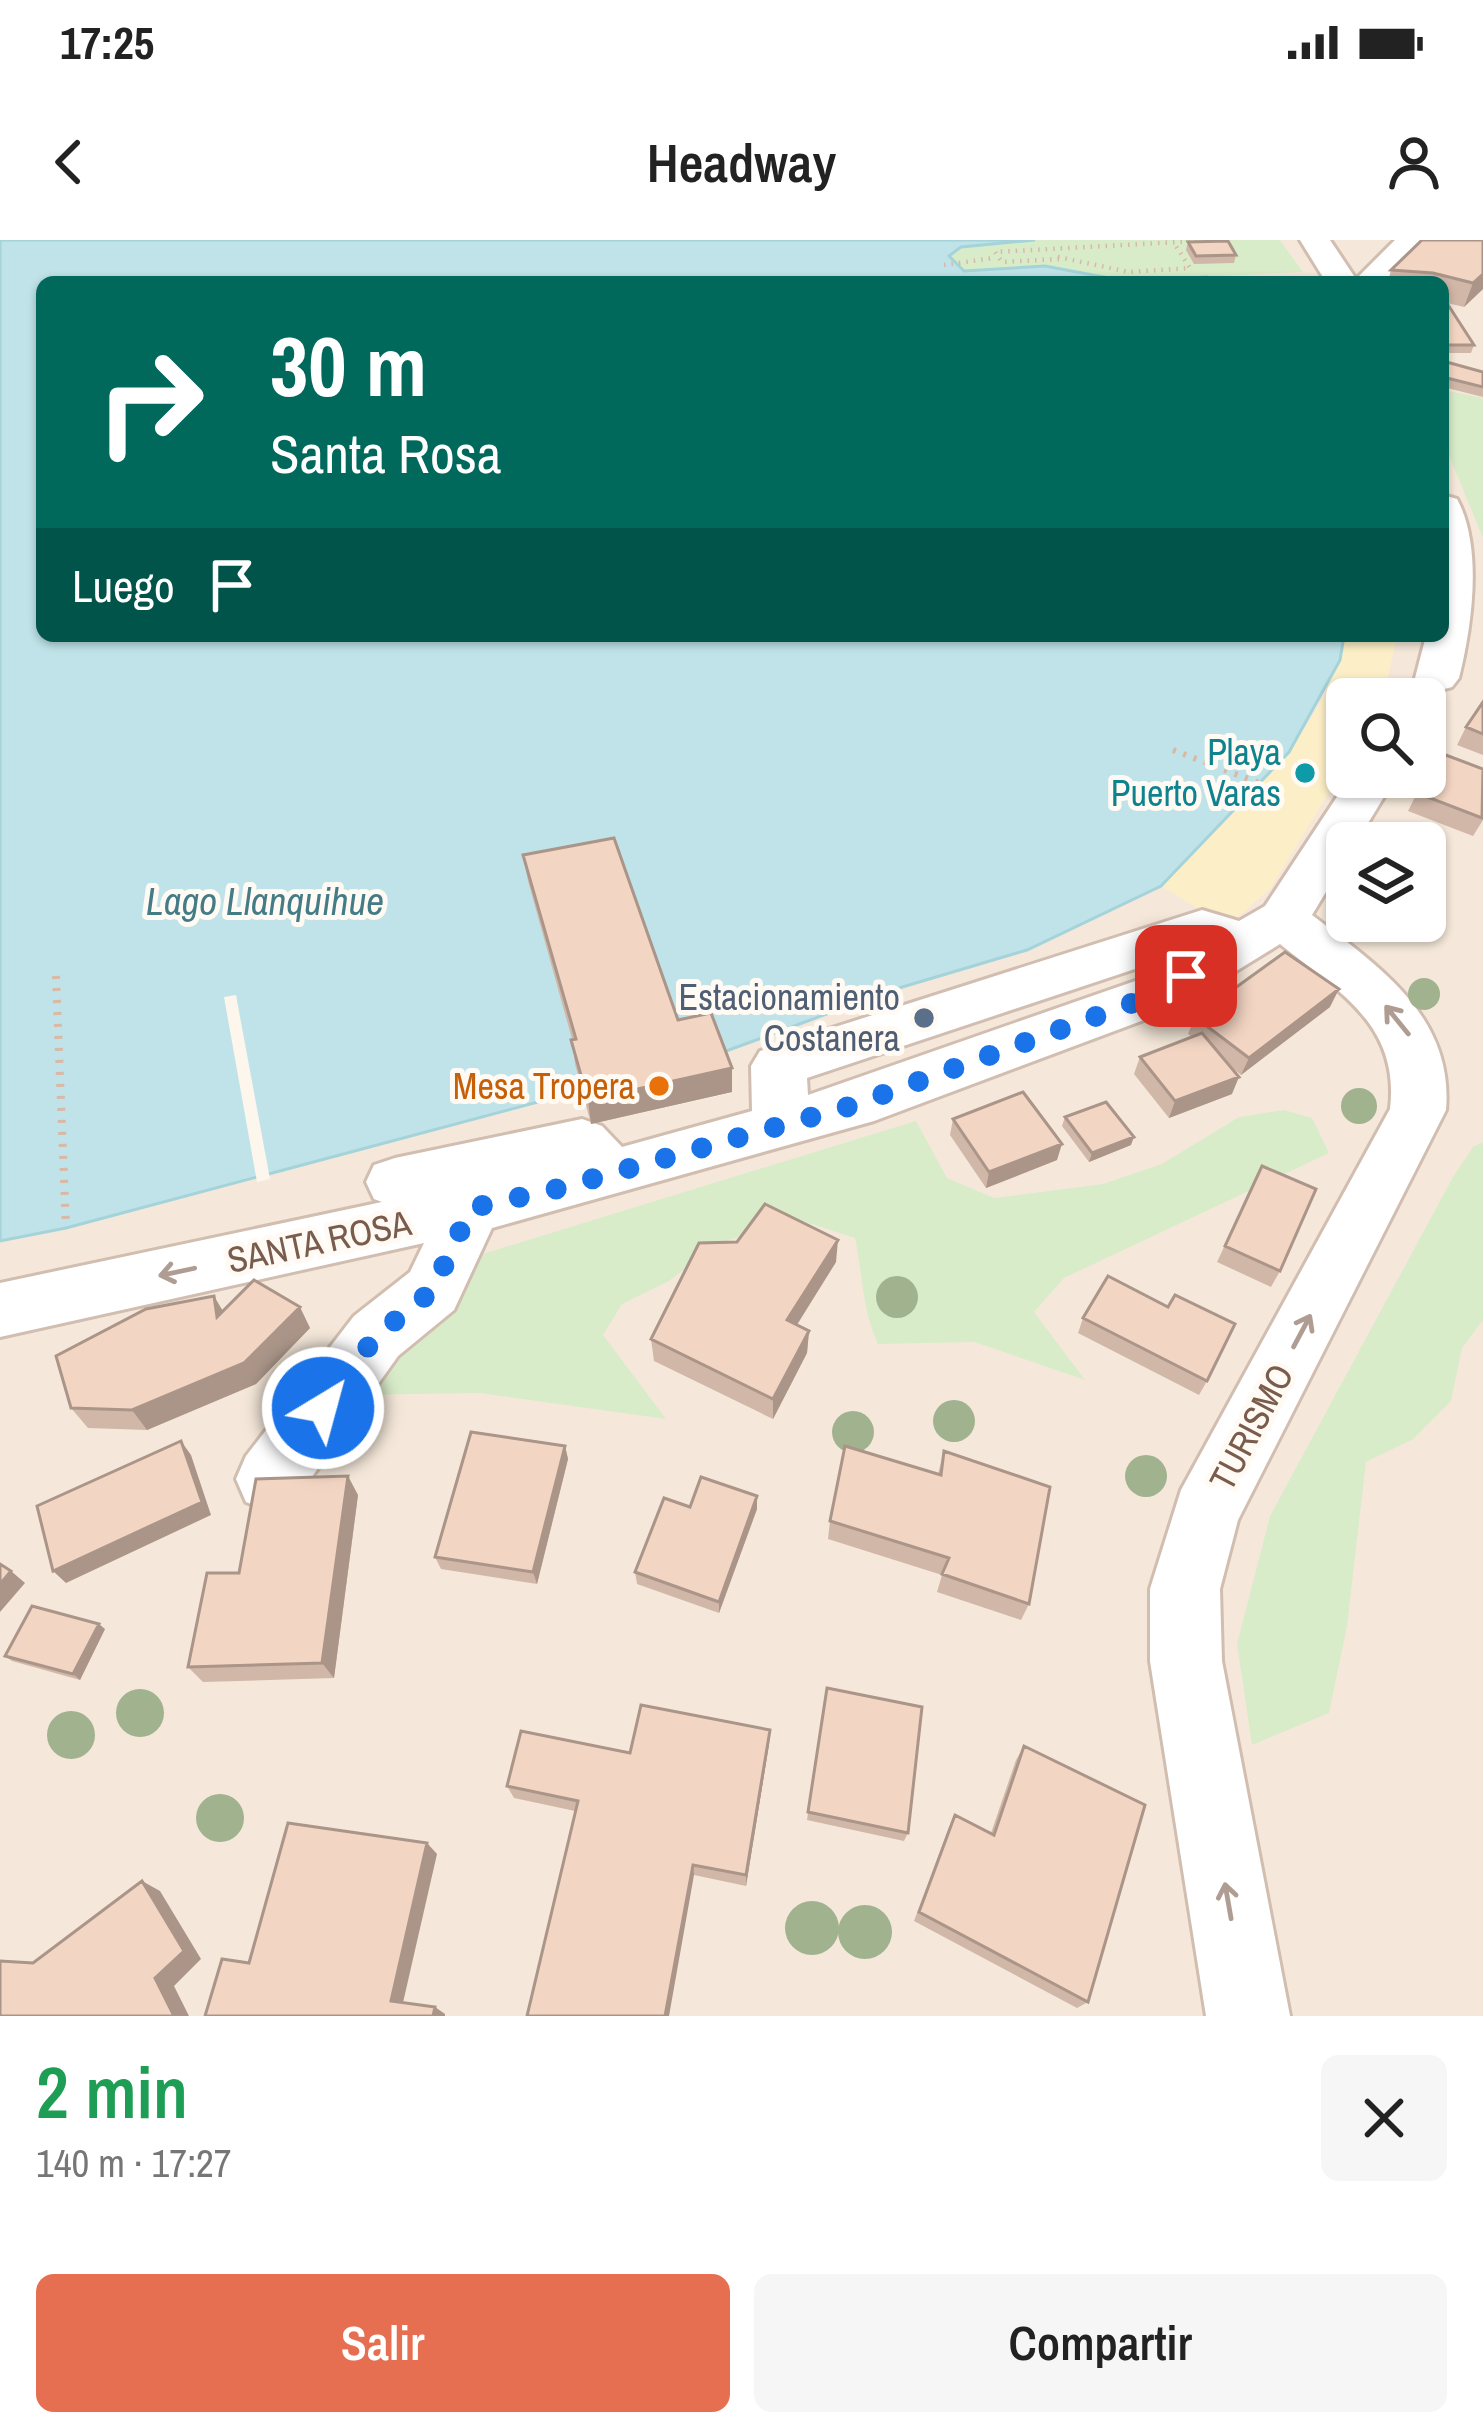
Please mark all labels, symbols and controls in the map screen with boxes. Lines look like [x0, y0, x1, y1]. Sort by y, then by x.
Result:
text: 17:25 [60, 12, 154, 73]
text: Headway [647, 126, 836, 199]
icon: back [36, 129, 102, 195]
icon: person [1381, 129, 1447, 195]
text: 30 m [270, 309, 427, 422]
icon: right [72, 324, 228, 480]
text: Santa Rosa [270, 417, 501, 490]
icon: arrive [199, 552, 265, 618]
text: Luego [72, 555, 175, 616]
map controls [1326, 678, 1446, 942]
button: search [1326, 678, 1446, 798]
place label: Playa Puerto Varas [1111, 728, 1281, 817]
marker: Playa Puerto Varas [1292, 760, 1318, 786]
button: layers [1326, 822, 1446, 942]
water label: Lago Llanquihue [146, 875, 384, 927]
pin [1135, 925, 1237, 1027]
icon: arrive [1153, 943, 1219, 1009]
place label: Estacionamiento Costanera [678, 973, 900, 1062]
marker: Estacionamiento Costanera [911, 1005, 937, 1031]
one-way arrow [1383, 1005, 1411, 1036]
place label: Mesa Tropera [453, 1062, 635, 1110]
marker: Mesa Tropera [646, 1073, 672, 1099]
street label: SANTA ROSA [223, 1198, 416, 1284]
one-way arrow [158, 1261, 196, 1284]
one-way arrow [1291, 1314, 1314, 1350]
position arrow [260, 1345, 386, 1471]
street label: TURISMO [1198, 1356, 1304, 1498]
one-way arrow [1215, 1882, 1238, 1921]
text: 2 min [36, 2043, 188, 2140]
button: close [1321, 2055, 1447, 2181]
text: 140 m · 17:27 [36, 2137, 232, 2189]
button: Salir [36, 2274, 730, 2412]
button: Compartir [754, 2274, 1447, 2412]

